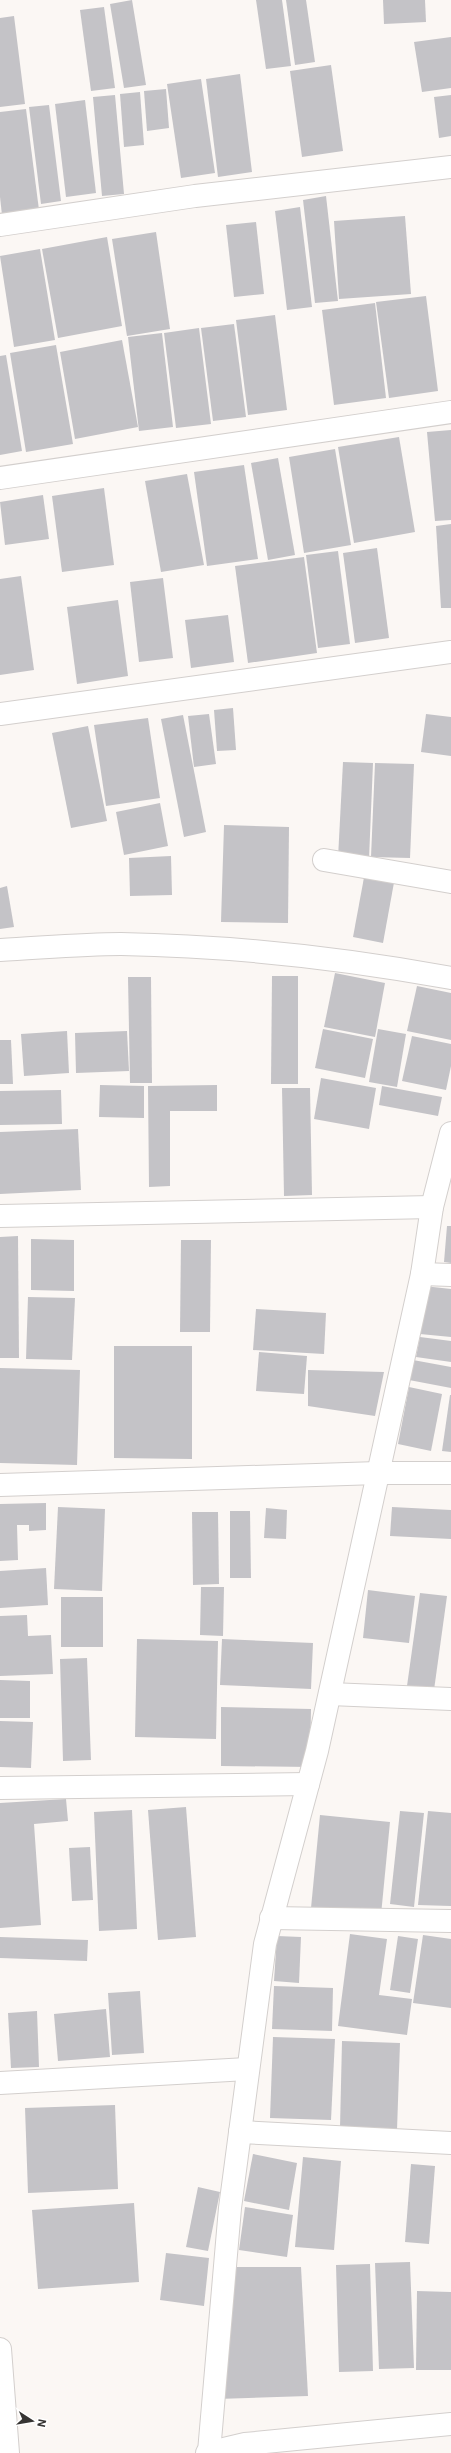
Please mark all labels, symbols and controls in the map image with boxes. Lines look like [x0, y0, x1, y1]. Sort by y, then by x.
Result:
north arrow [12, 2401, 52, 2441]
text: N [34, 2418, 48, 2428]

